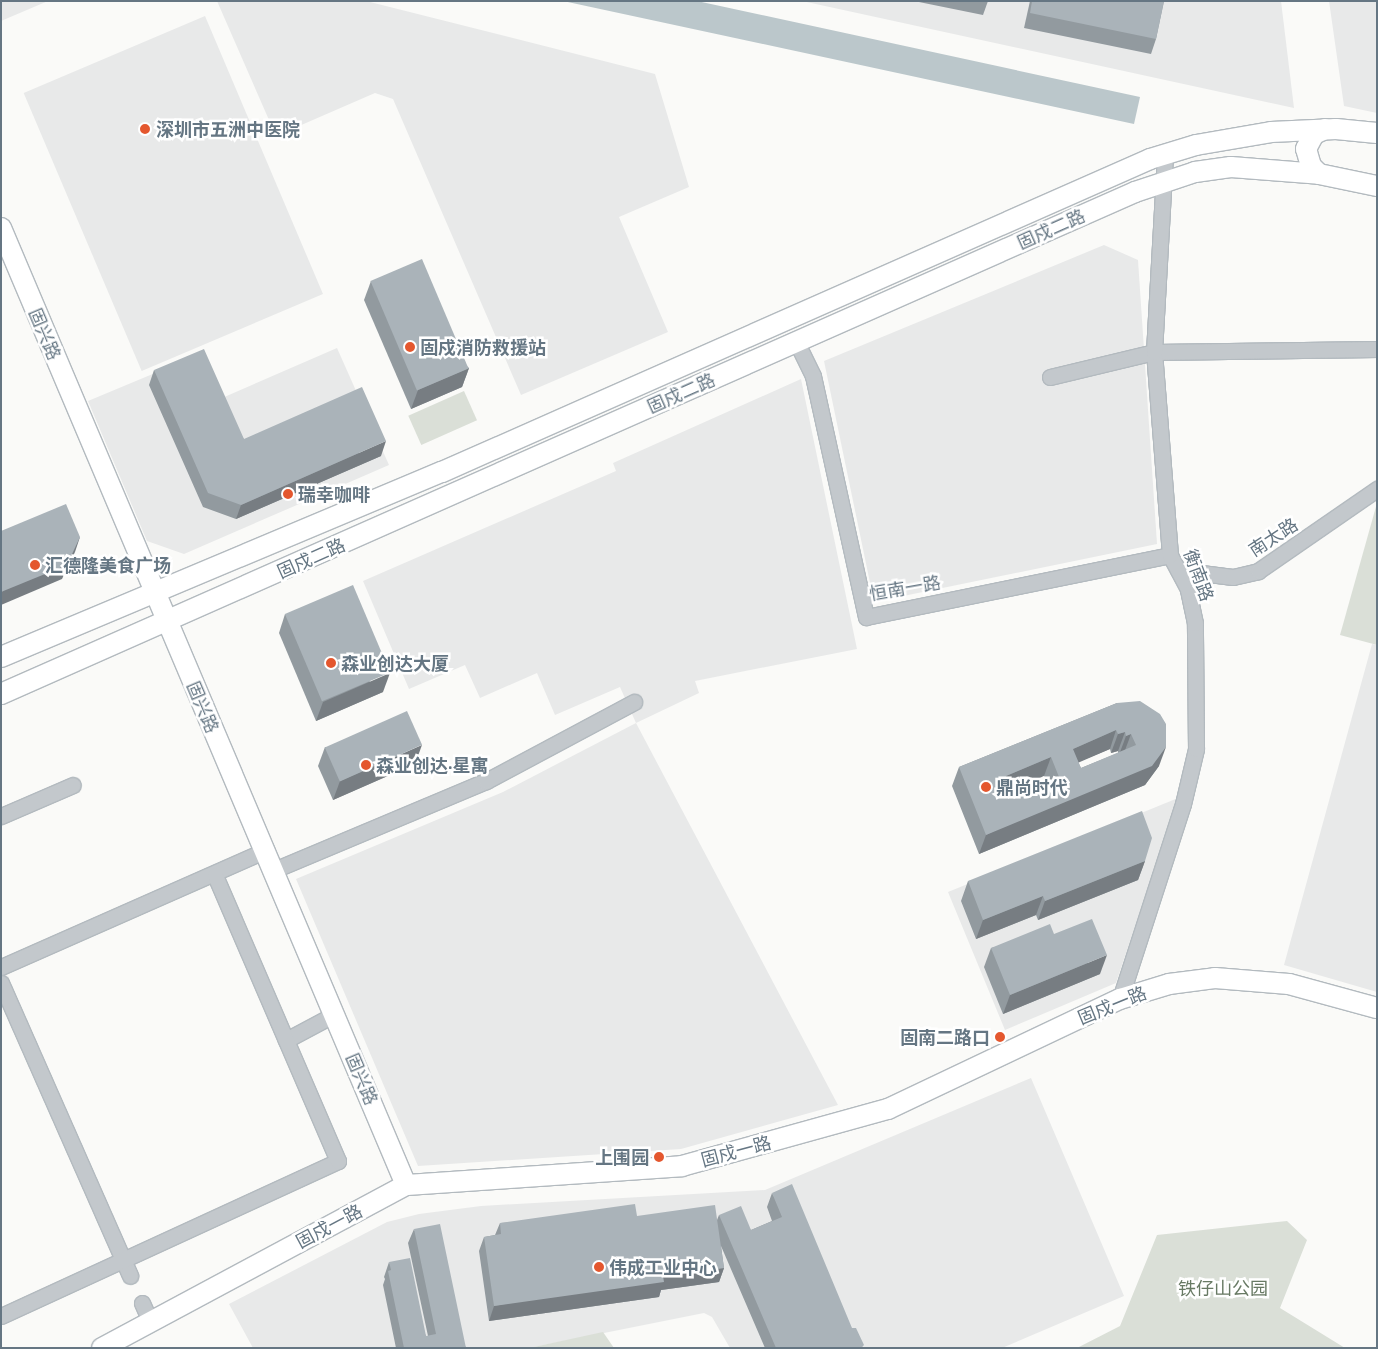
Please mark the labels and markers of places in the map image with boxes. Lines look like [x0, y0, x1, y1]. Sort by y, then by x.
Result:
place label: 深圳市五洲中医院 [156, 118, 300, 140]
marker: 深圳市五洲中医院 [138, 122, 152, 136]
place label: 固戍消防救援站 [420, 336, 546, 358]
marker: 固戍消防救援站 [404, 341, 416, 353]
place label: 瑞幸咖啡 [298, 483, 370, 505]
marker: 瑞幸咖啡 [282, 488, 294, 500]
place label: 汇德隆美食广场 [45, 554, 171, 576]
marker: 汇德隆美食广场 [29, 559, 41, 571]
place label: 森业创达大厦 [341, 652, 449, 674]
marker: 森业创达大厦 [325, 657, 337, 669]
place label: 森业创达·星寓 [376, 754, 489, 776]
marker: 森业创达·星寓 [360, 759, 372, 771]
place label: 鼎尚时代 [996, 776, 1068, 798]
marker: 鼎尚时代 [980, 781, 992, 793]
place label: 固南二路口 [900, 1026, 990, 1048]
marker: 固南二路口 [994, 1031, 1006, 1043]
place label: 上围园 [595, 1146, 649, 1168]
marker: 上围园 [653, 1151, 665, 1163]
place label: 伟成工业中心 [609, 1256, 717, 1278]
marker: 伟成工业中心 [593, 1261, 605, 1273]

